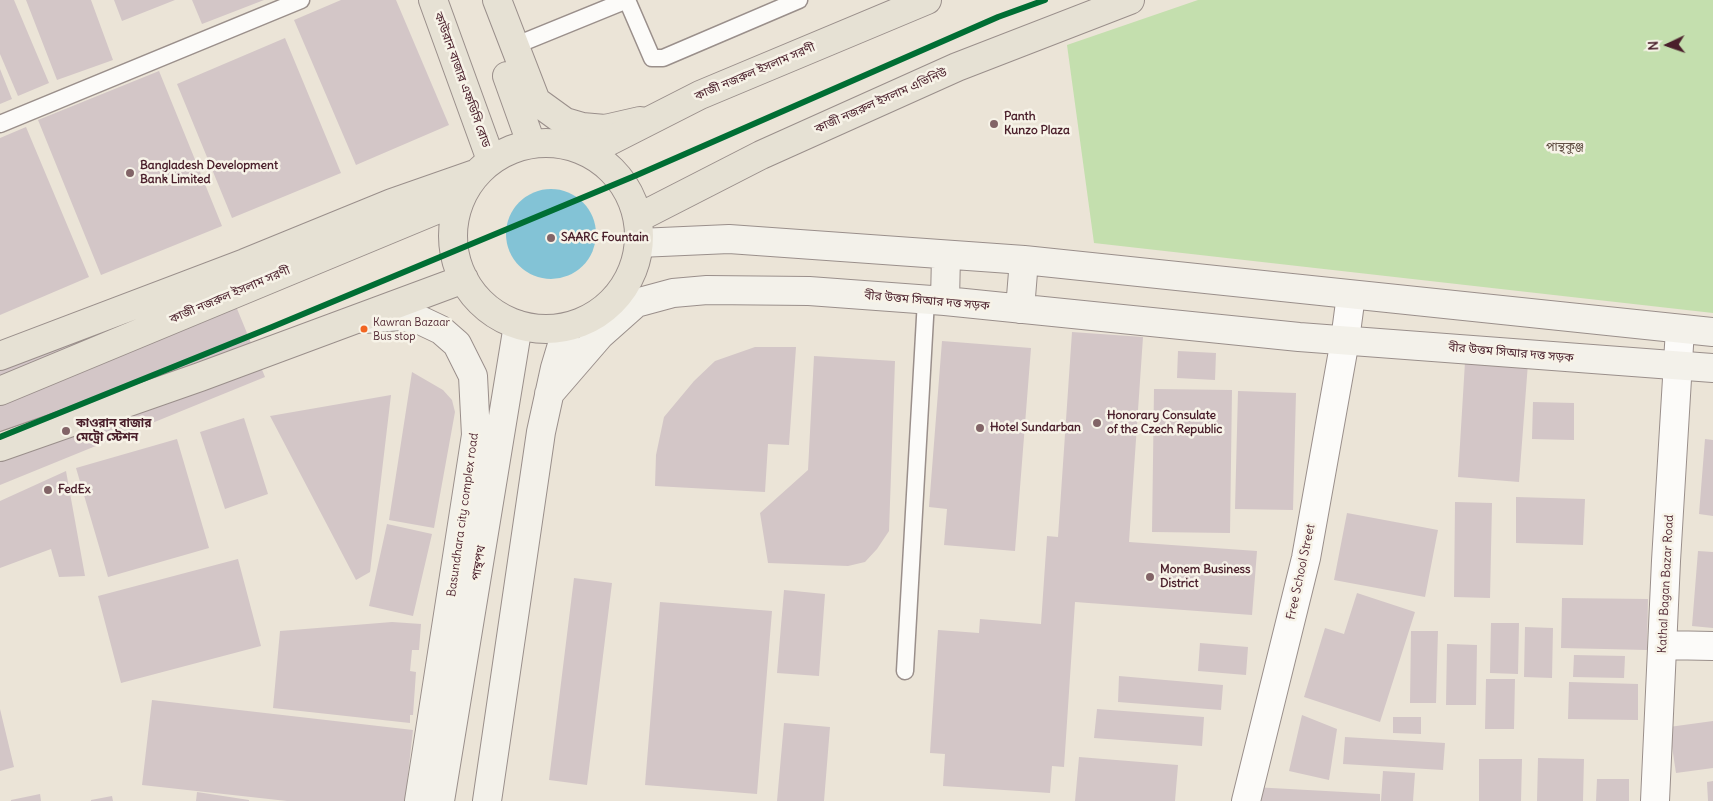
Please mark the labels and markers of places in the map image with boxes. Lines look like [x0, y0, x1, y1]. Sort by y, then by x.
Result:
place label: Panth Kunzo Plaza [1004, 110, 1070, 138]
marker: Panth Kunzo Plaza [988, 118, 1000, 130]
place label: Bangladesh Development Bank Limited [140, 159, 278, 187]
marker: Bangladesh Development Bank Limited [124, 167, 136, 179]
place label: SAARC Fountain [561, 231, 649, 245]
marker: SAARC Fountain [545, 232, 557, 244]
place label: Kawran Bazaar Bus stop [373, 316, 450, 342]
marker: Kawran Bazaar Bus stop [359, 324, 369, 334]
place label: Honorary Consulate of the Czech Republic [1107, 409, 1222, 437]
place label: কাওরান বাজার মেট্রো স্টেশন [76, 417, 151, 445]
marker: Honorary Consulate of the Czech Republic [1091, 417, 1103, 429]
place label: Hotel Sundarban [990, 421, 1081, 435]
marker: Hotel Sundarban [974, 422, 986, 434]
marker: কাওরান বাজার মেট্রো স্টেশন [60, 425, 72, 437]
place label: FedEx [58, 483, 91, 497]
marker: FedEx [42, 484, 54, 496]
place label: Monem Business District [1160, 563, 1251, 591]
marker: Monem Business District [1144, 571, 1156, 583]

